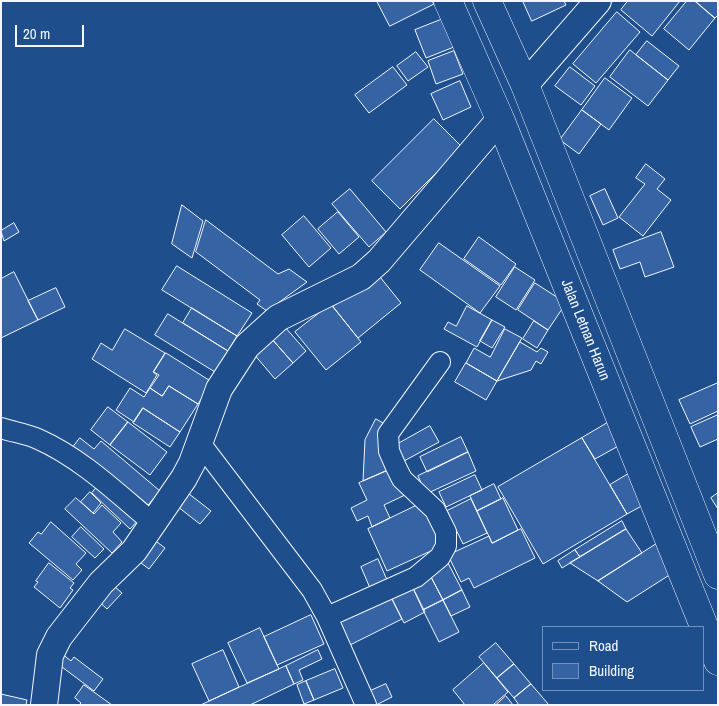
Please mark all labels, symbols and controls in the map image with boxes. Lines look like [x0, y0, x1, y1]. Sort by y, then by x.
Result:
scale bar [18, 15, 86, 47]
text: 20 m [23, 23, 50, 44]
street label: Jalan Letnan Harun [557, 277, 613, 383]
legend [542, 626, 704, 691]
text: Road [589, 635, 618, 656]
text: Building [589, 660, 634, 681]

